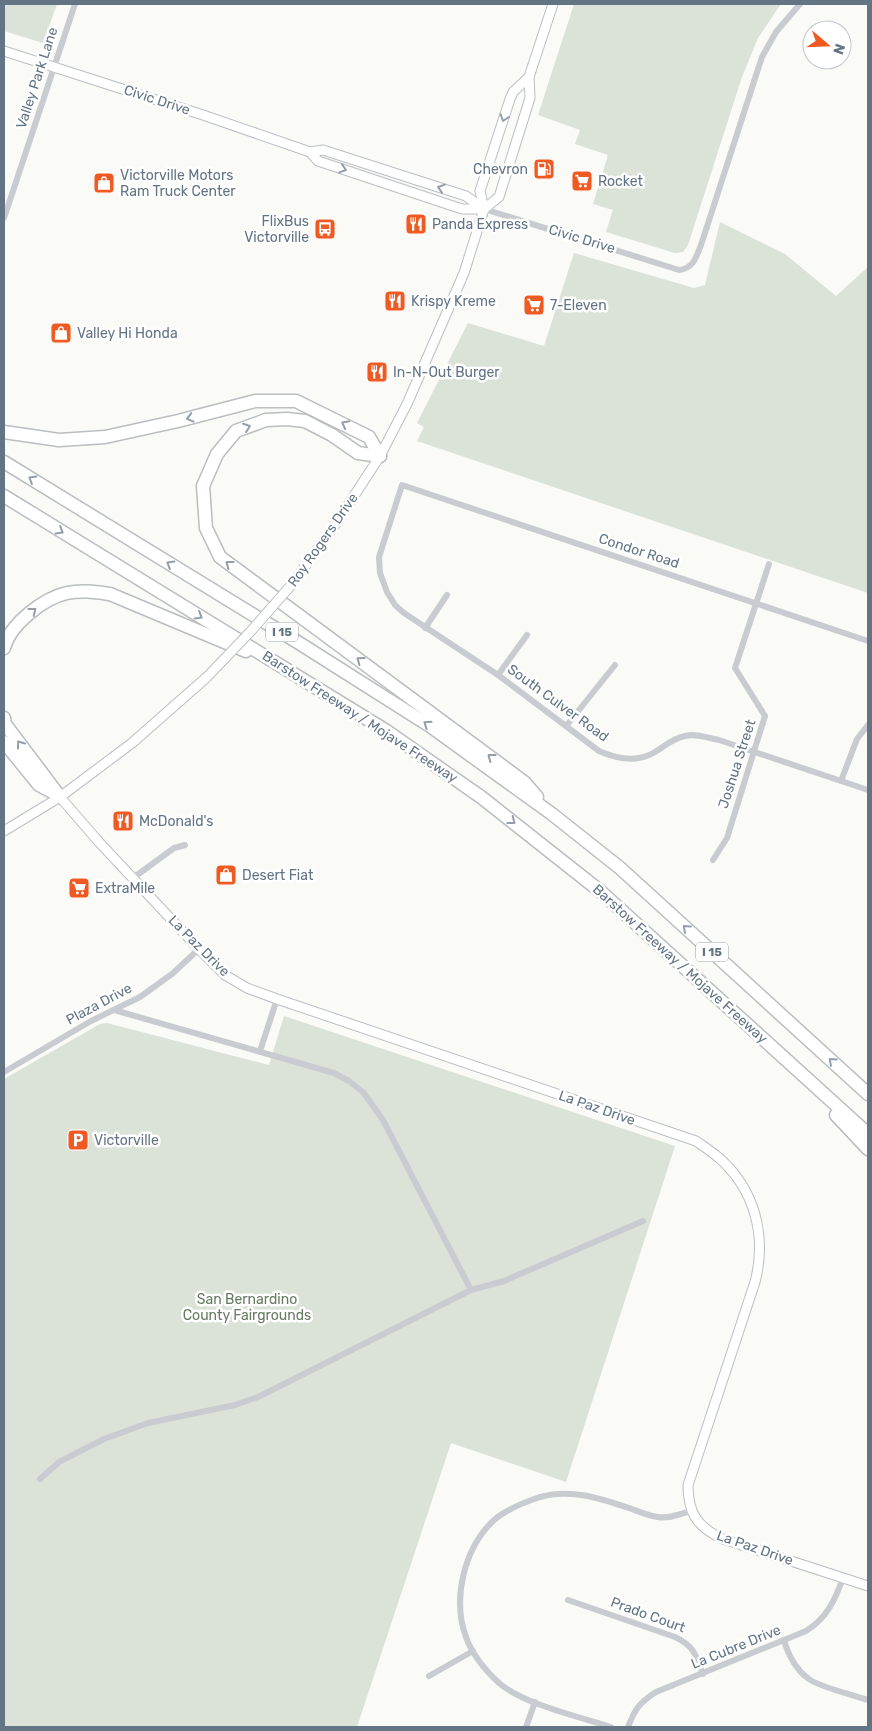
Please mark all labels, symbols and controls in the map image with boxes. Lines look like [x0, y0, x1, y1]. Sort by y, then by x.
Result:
north arrow [802, 20, 852, 70]
street label: Valley Park Lane [13, 25, 61, 131]
text: N [829, 42, 848, 57]
street label: Civic Drive [122, 81, 192, 119]
one-way arrow [500, 113, 510, 121]
fuel station icon: Chevron [532, 157, 556, 181]
place label: Chevron [473, 161, 528, 178]
one-way arrow [338, 164, 347, 174]
place label: Victorville Motors Ram Truck Center [120, 167, 236, 200]
supermarket icon: Rocket [570, 169, 594, 193]
shop icon: Victorville Motors Ram Truck Center [92, 171, 116, 195]
place label: Rocket [598, 173, 644, 190]
one-way arrow [437, 184, 446, 194]
restaurant icon: Panda Express [404, 212, 428, 236]
place label: FlixBus Victorville [244, 213, 309, 246]
place label: Panda Express [432, 216, 528, 233]
bus stop icon: FlixBus Victorville [313, 217, 337, 241]
street label: Civic Drive [547, 221, 617, 257]
restaurant icon: Krispy Kreme [383, 289, 407, 313]
place label: Krispy Kreme [411, 293, 496, 310]
supermarket icon: 7-Eleven [522, 293, 546, 317]
place label: 7-Eleven [550, 297, 607, 314]
shop icon: Valley Hi Honda [49, 321, 73, 345]
place label: Valley Hi Honda [77, 325, 178, 342]
restaurant icon: In-N-Out Burger [365, 360, 389, 384]
place label: In-N-Out Burger [393, 364, 500, 381]
one-way arrow [186, 412, 194, 423]
one-way arrow [341, 420, 350, 430]
one-way arrow [242, 423, 251, 433]
one-way arrow [28, 476, 37, 486]
street label: Roy Rogers Drive [284, 490, 362, 590]
one-way arrow [55, 525, 64, 534]
street label: Condor Road [597, 530, 681, 572]
one-way arrow [167, 560, 176, 570]
one-way arrow [225, 561, 235, 570]
one-way arrow [28, 607, 37, 616]
one-way arrow [194, 609, 203, 619]
road number: I 15 [266, 622, 298, 642]
street label: Barstow Freeway / Mojave Freeway [259, 647, 461, 787]
one-way arrow [356, 657, 366, 666]
street label: South Culver Road [504, 661, 612, 745]
street label: Joshua Street [715, 717, 760, 811]
one-way arrow [423, 721, 433, 730]
one-way arrow [17, 740, 26, 750]
one-way arrow [488, 755, 497, 763]
restaurant icon: McDonald's [111, 809, 135, 833]
place label: McDonald's [139, 813, 213, 830]
one-way arrow [506, 816, 515, 824]
shop icon: Desert Fiat [214, 863, 238, 887]
place label: Desert Fiat [242, 867, 314, 884]
supermarket icon: ExtraMile [67, 876, 91, 900]
place label: ExtraMile [95, 880, 155, 897]
street label: Barstow Freeway / Mojave Freeway [589, 881, 771, 1047]
street label: La Paz Drive [165, 912, 233, 980]
one-way arrow [682, 925, 691, 934]
road number: I 15 [696, 942, 728, 962]
street label: Plaza Drive [63, 979, 135, 1028]
one-way arrow [829, 1058, 838, 1067]
street label: La Paz Drive [556, 1087, 638, 1129]
parking icon: Victorville [66, 1128, 90, 1152]
place label: Victorville [94, 1132, 159, 1149]
park label: San Bernardino County Fairgrounds [183, 1291, 311, 1324]
street label: La Paz Drive [714, 1527, 796, 1569]
street label: Prado Court [608, 1594, 688, 1637]
street label: La Cubre Drive [689, 1621, 783, 1673]

